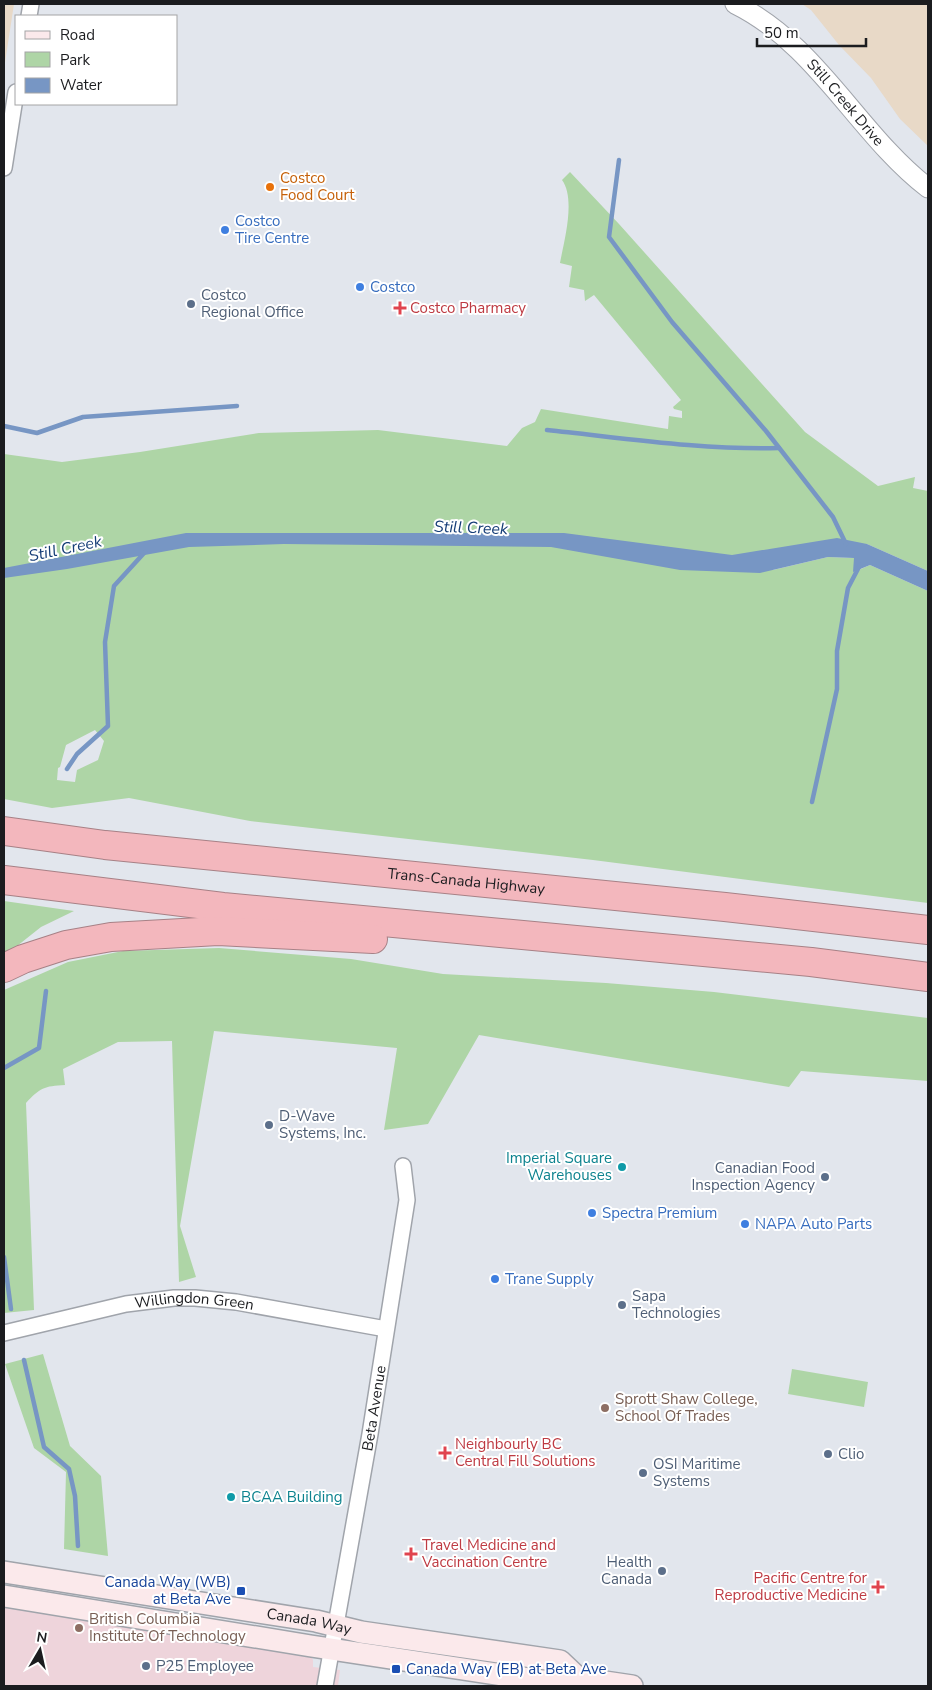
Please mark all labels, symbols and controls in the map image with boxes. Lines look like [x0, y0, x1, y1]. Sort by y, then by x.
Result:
legend [15, 15, 178, 105]
scale bar [757, 15, 866, 47]
text: 50 m [764, 23, 799, 43]
text: Road [60, 25, 95, 45]
text: Park [60, 50, 90, 70]
street label: Still Creek Drive [802, 54, 889, 150]
text: Water [60, 75, 103, 95]
place label: Costco Food Court [280, 168, 355, 205]
marker: Costco Food Court [264, 181, 276, 193]
place label: Costco Tire Centre [235, 211, 309, 248]
marker: Costco Tire Centre [219, 224, 231, 236]
place label: Costco [370, 277, 415, 297]
marker: Costco [354, 281, 366, 293]
place label: Costco Regional Office [201, 285, 304, 322]
marker: Costco Regional Office [185, 298, 197, 310]
place label: Costco Pharmacy [410, 298, 526, 318]
marker: Costco Pharmacy [394, 302, 406, 314]
water label: Still Creek [434, 516, 509, 540]
water label: Still Creek [27, 530, 105, 567]
street label: Trans-Canada Highway [386, 863, 546, 899]
place label: D-Wave Systems, Inc. [279, 1106, 366, 1143]
marker: D-Wave Systems, Inc. [263, 1119, 275, 1131]
place label: Imperial Square Warehouses [506, 1148, 612, 1185]
place label: Canadian Food Inspection Agency [691, 1158, 815, 1195]
marker: Imperial Square Warehouses [616, 1161, 628, 1173]
marker: Canadian Food Inspection Agency [819, 1171, 831, 1183]
place label: Spectra Premium [602, 1203, 717, 1223]
marker: Spectra Premium [586, 1207, 598, 1219]
place label: NAPA Auto Parts [755, 1214, 872, 1234]
marker: NAPA Auto Parts [739, 1218, 751, 1230]
place label: Trane Supply [505, 1269, 594, 1289]
marker: Trane Supply [489, 1273, 501, 1285]
place label: Sapa Technologies [632, 1286, 720, 1323]
street label: Willingdon Green [133, 1288, 255, 1315]
marker: Sapa Technologies [616, 1299, 628, 1311]
street label: Beta Avenue [357, 1364, 391, 1453]
place label: Sprott Shaw College, School Of Trades [615, 1389, 758, 1426]
marker: Sprott Shaw College, School Of Trades [599, 1402, 611, 1414]
place label: Neighbourly BC Central Fill Solutions [455, 1434, 596, 1471]
place label: Clio [838, 1444, 864, 1464]
marker: Neighbourly BC Central Fill Solutions [439, 1447, 451, 1459]
marker: Clio [822, 1448, 834, 1460]
place label: OSI Maritime Systems [653, 1454, 741, 1491]
marker: OSI Maritime Systems [637, 1467, 649, 1479]
place label: BCAA Building [241, 1487, 343, 1507]
marker: BCAA Building [225, 1491, 237, 1503]
place label: Travel Medicine and Vaccination Centre [421, 1535, 556, 1572]
marker: Travel Medicine and Vaccination Centre [404, 1547, 418, 1561]
place label: Health Canada [601, 1552, 652, 1589]
marker: Health Canada [656, 1565, 668, 1577]
place label: Pacific Centre for Reproductive Medicine [715, 1568, 868, 1605]
place label: Canada Way (WB) at Beta Ave [104, 1572, 231, 1609]
marker: Pacific Centre for Reproductive Medicine [871, 1580, 885, 1594]
marker: Canada Way (WB) at Beta Ave [235, 1585, 247, 1597]
street label: Canada Way [265, 1603, 354, 1639]
place label: British Columbia Institute Of Technology [89, 1609, 246, 1646]
marker: British Columbia Institute Of Technology [73, 1622, 85, 1634]
north arrow [15, 1625, 65, 1675]
text: N [35, 1627, 49, 1648]
place label: P25 Employee [156, 1656, 254, 1676]
place label: Canada Way (EB) at Beta Ave [406, 1659, 607, 1679]
marker: P25 Employee [140, 1660, 152, 1672]
marker: Canada Way (EB) at Beta Ave [390, 1663, 402, 1675]

